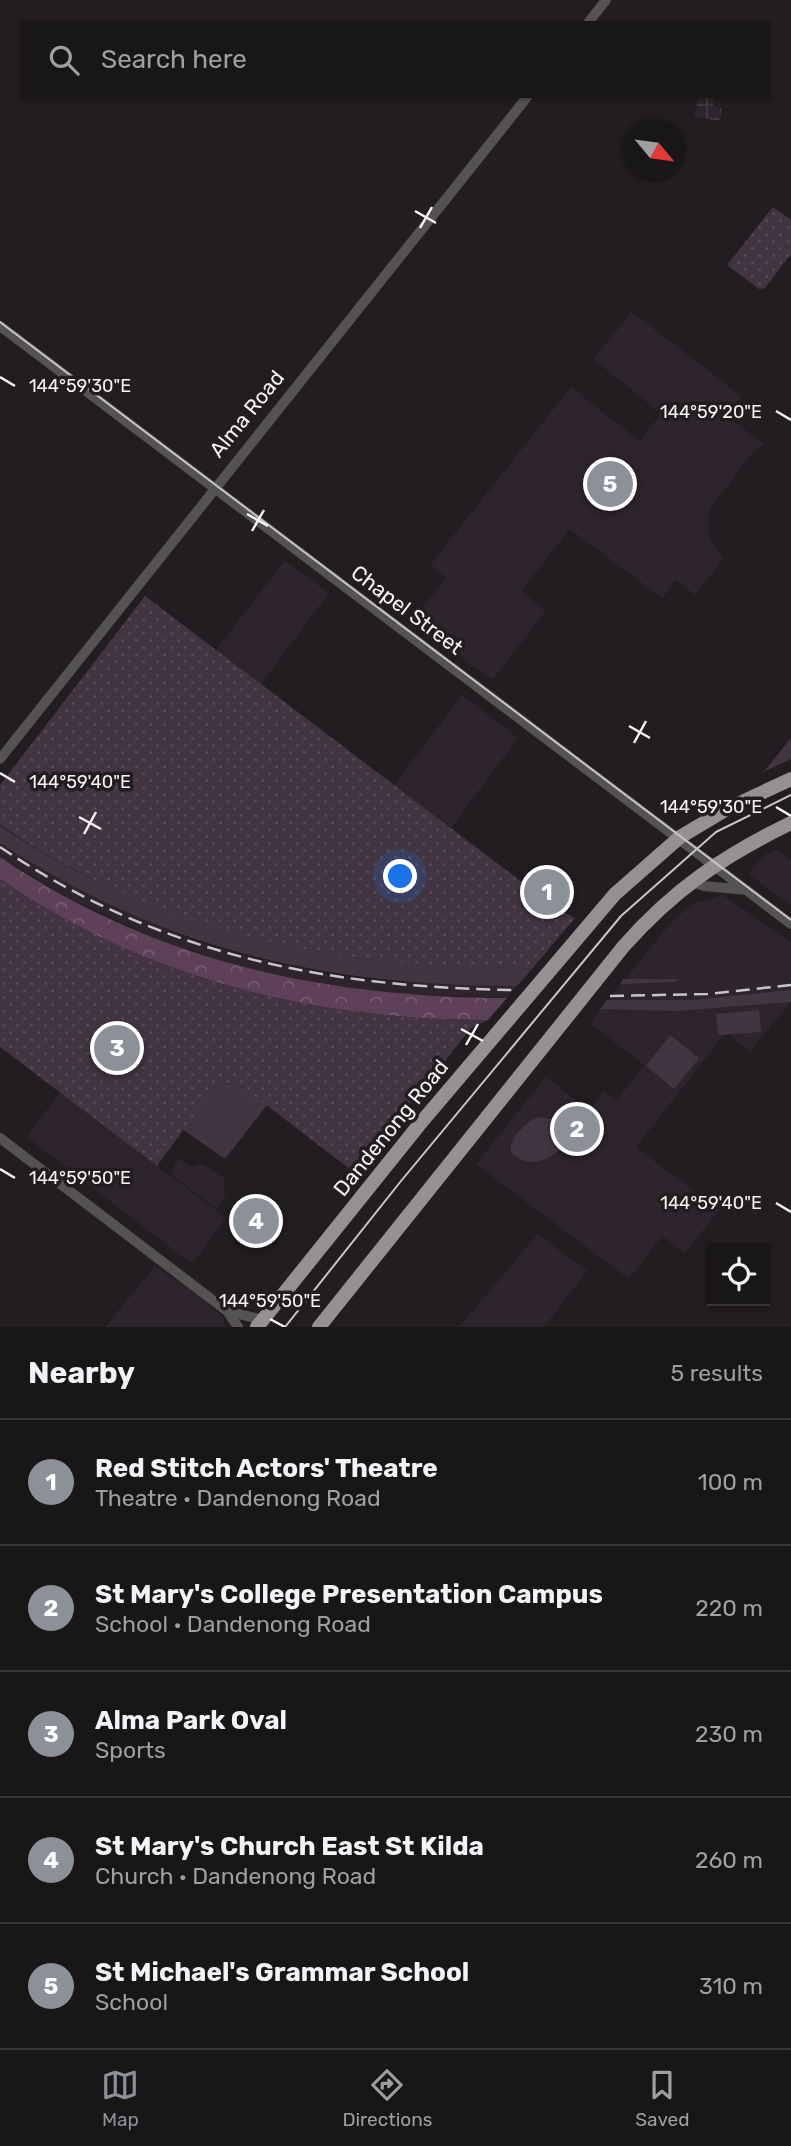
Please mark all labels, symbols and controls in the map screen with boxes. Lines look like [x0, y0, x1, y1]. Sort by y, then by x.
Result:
search box [21, 21, 770, 98]
icon: search [45, 41, 83, 79]
text: Search here [101, 44, 247, 75]
north arrow [623, 119, 686, 182]
street label: Alma Road [204, 365, 289, 462]
text: 144°59'30"E [29, 375, 131, 397]
text: 144°59'20"E [660, 401, 762, 423]
pin: 5 [587, 458, 633, 510]
street label: Chapel Street [346, 559, 468, 660]
text: 144°59'40"E [29, 771, 131, 793]
text: 144°59'30"E [660, 796, 762, 818]
your location [383, 859, 417, 893]
pin: 1 [524, 866, 570, 918]
pin: 3 [94, 1022, 140, 1074]
street label: Dandenong Road [328, 1055, 453, 1201]
pin: 2 [554, 1103, 600, 1155]
text: 144°59'50"E [29, 1167, 131, 1189]
text: 144°59'40"E [660, 1192, 762, 1214]
pin: 4 [233, 1195, 279, 1247]
map controls [707, 1243, 770, 1306]
button: locate [707, 1243, 770, 1306]
text: 144°59'50"E [219, 1290, 321, 1312]
text: Nearby [28, 1355, 135, 1391]
text: 5 results [670, 1359, 763, 1387]
text: Red Stitch Actors' Theatre [95, 1453, 438, 1484]
text: 1 [45, 1468, 57, 1496]
text: 100 m [698, 1468, 763, 1496]
text: Theatre · Dandenong Road [95, 1484, 381, 1512]
text: St Mary's College Presentation Campus [95, 1579, 603, 1610]
text: 2 [44, 1594, 58, 1622]
text: 220 m [695, 1594, 763, 1622]
text: School · Dandenong Road [95, 1610, 371, 1638]
text: Alma Park Oval [95, 1705, 287, 1736]
text: 3 [43, 1720, 59, 1748]
text: 230 m [695, 1720, 763, 1748]
text: Sports [95, 1736, 166, 1764]
text: St Mary's Church East St Kilda [95, 1831, 484, 1862]
text: 4 [43, 1846, 59, 1874]
text: 260 m [695, 1846, 763, 1874]
text: Church · Dandenong Road [95, 1862, 376, 1890]
text: St Michael's Grammar School [95, 1957, 469, 1988]
text: 5 [44, 1972, 58, 2000]
text: 310 m [699, 1972, 763, 2000]
text: School [95, 1988, 168, 2016]
tab: Map [101, 2066, 139, 2131]
tab: Directions [342, 2066, 432, 2131]
tab: Saved [635, 2066, 690, 2131]

